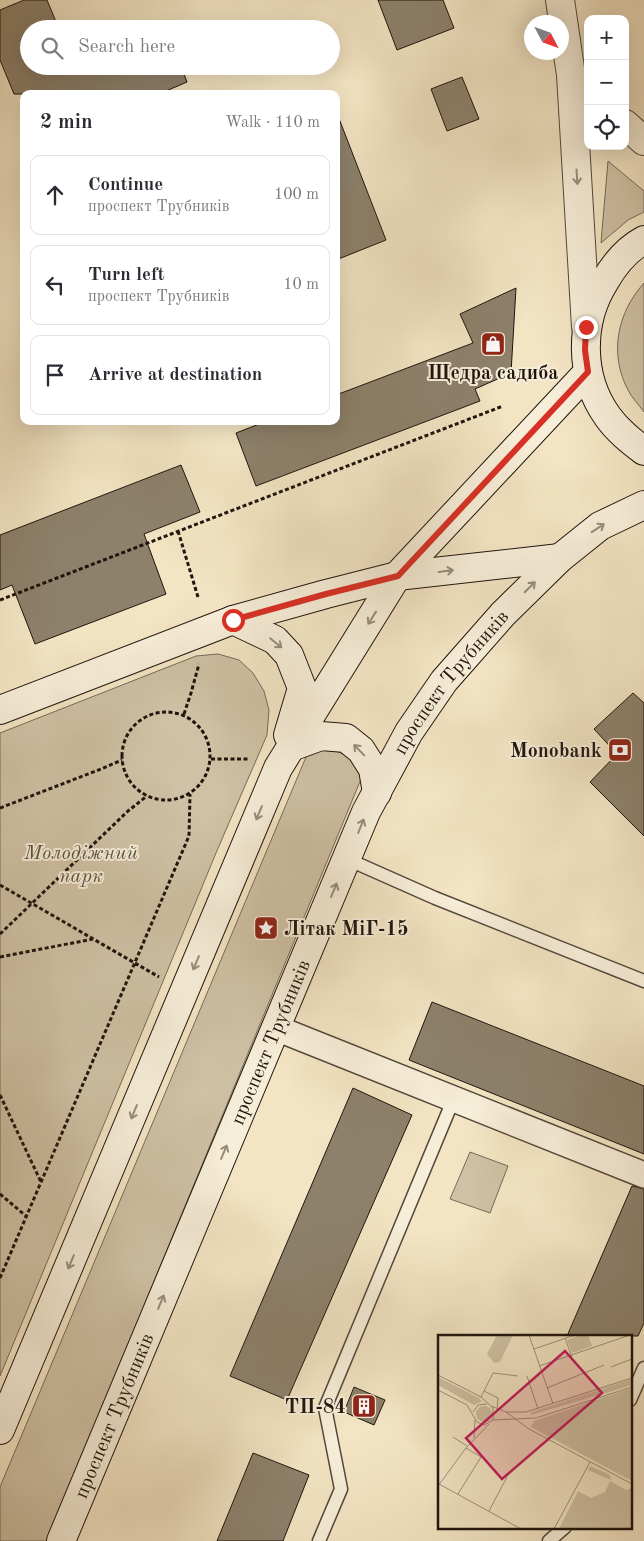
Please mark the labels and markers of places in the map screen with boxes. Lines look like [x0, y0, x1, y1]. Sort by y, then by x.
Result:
shop icon: Щедра садиба [480, 331, 506, 357]
place label: Щедра садиба [427, 364, 559, 384]
bank icon: Monobank [607, 737, 633, 763]
place label: Monobank [510, 742, 602, 762]
place icon: Літак МіГ-15 [253, 915, 279, 941]
place label: Літак МіГ-15 [284, 919, 409, 940]
building icon: ТП-84 [351, 1393, 377, 1419]
place label: ТП-84 [285, 1398, 346, 1418]

